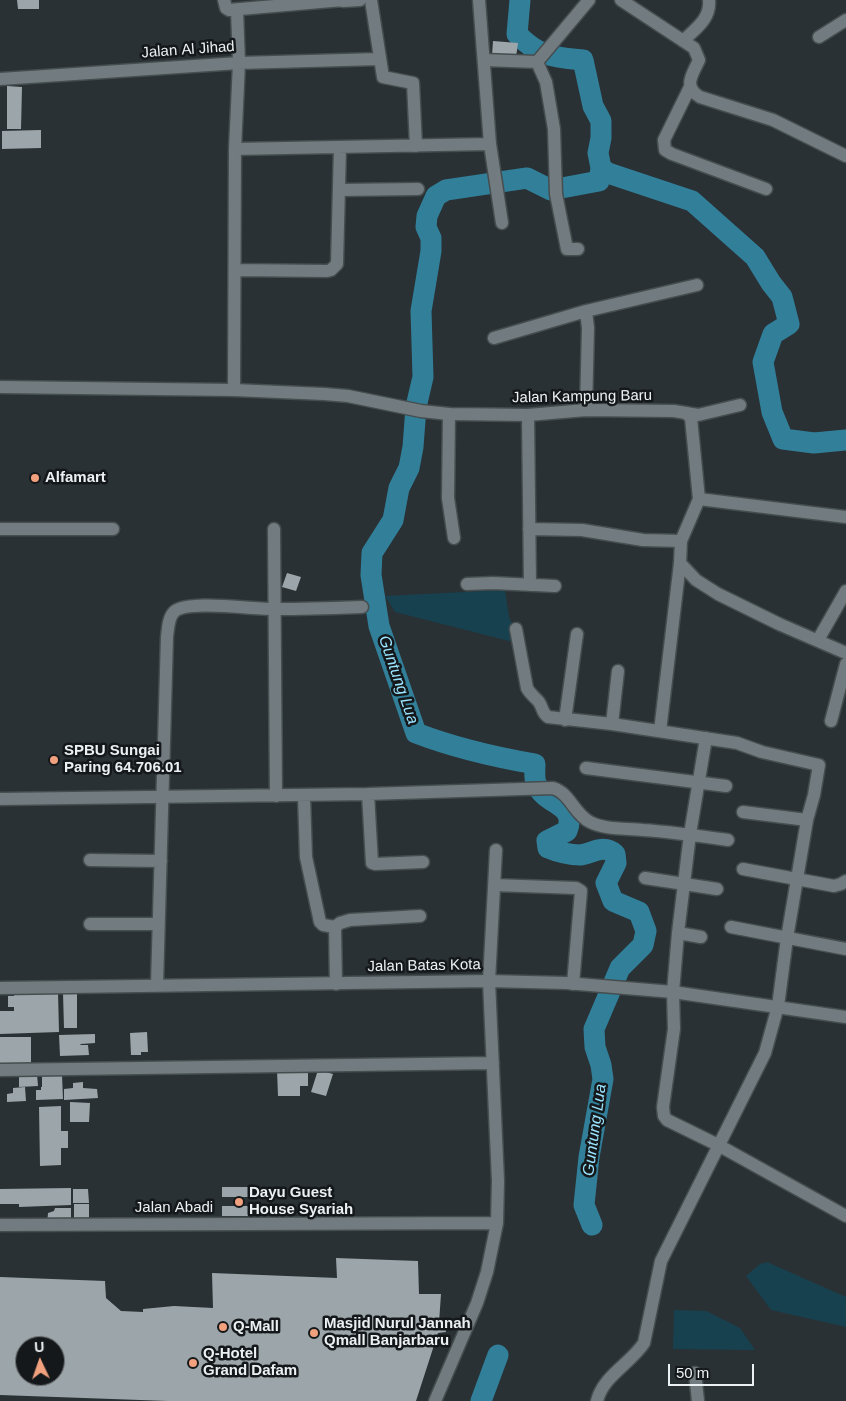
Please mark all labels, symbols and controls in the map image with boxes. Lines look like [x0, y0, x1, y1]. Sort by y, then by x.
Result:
street label: Jalan Al Jihad [141, 38, 235, 62]
street label: Jalan Kampung Baru [512, 387, 652, 407]
place label: Alfamart [45, 469, 106, 487]
marker: Alfamart [29, 472, 41, 484]
water label: Guntung Lua [374, 633, 422, 727]
place label: SPBU Sungai Paring 64.706.01 [64, 742, 182, 777]
marker: SPBU Sungai Paring 64.706.01 [48, 754, 60, 766]
street label: Jalan Batas Kota [367, 956, 481, 976]
water label: Guntung Lua [579, 1083, 611, 1177]
place label: Dayu Guest House Syariah [249, 1184, 353, 1219]
marker: Dayu Guest House Syariah [233, 1196, 245, 1208]
street label: Jalan Abadi [135, 1199, 213, 1217]
place label: Masjid Nurul Jannah Qmall Banjarbaru [324, 1315, 471, 1350]
place label: Q-Mall [233, 1318, 279, 1336]
marker: Q-Mall [217, 1321, 229, 1333]
marker: Masjid Nurul Jannah Qmall Banjarbaru [308, 1327, 320, 1339]
north arrow [15, 1336, 65, 1386]
text: U [34, 1339, 45, 1355]
place label: Q-Hotel Grand Dafam [203, 1345, 297, 1380]
scale bar [671, 1354, 757, 1386]
marker: Q-Hotel Grand Dafam [187, 1357, 199, 1369]
text: 50 m [676, 1364, 709, 1381]

